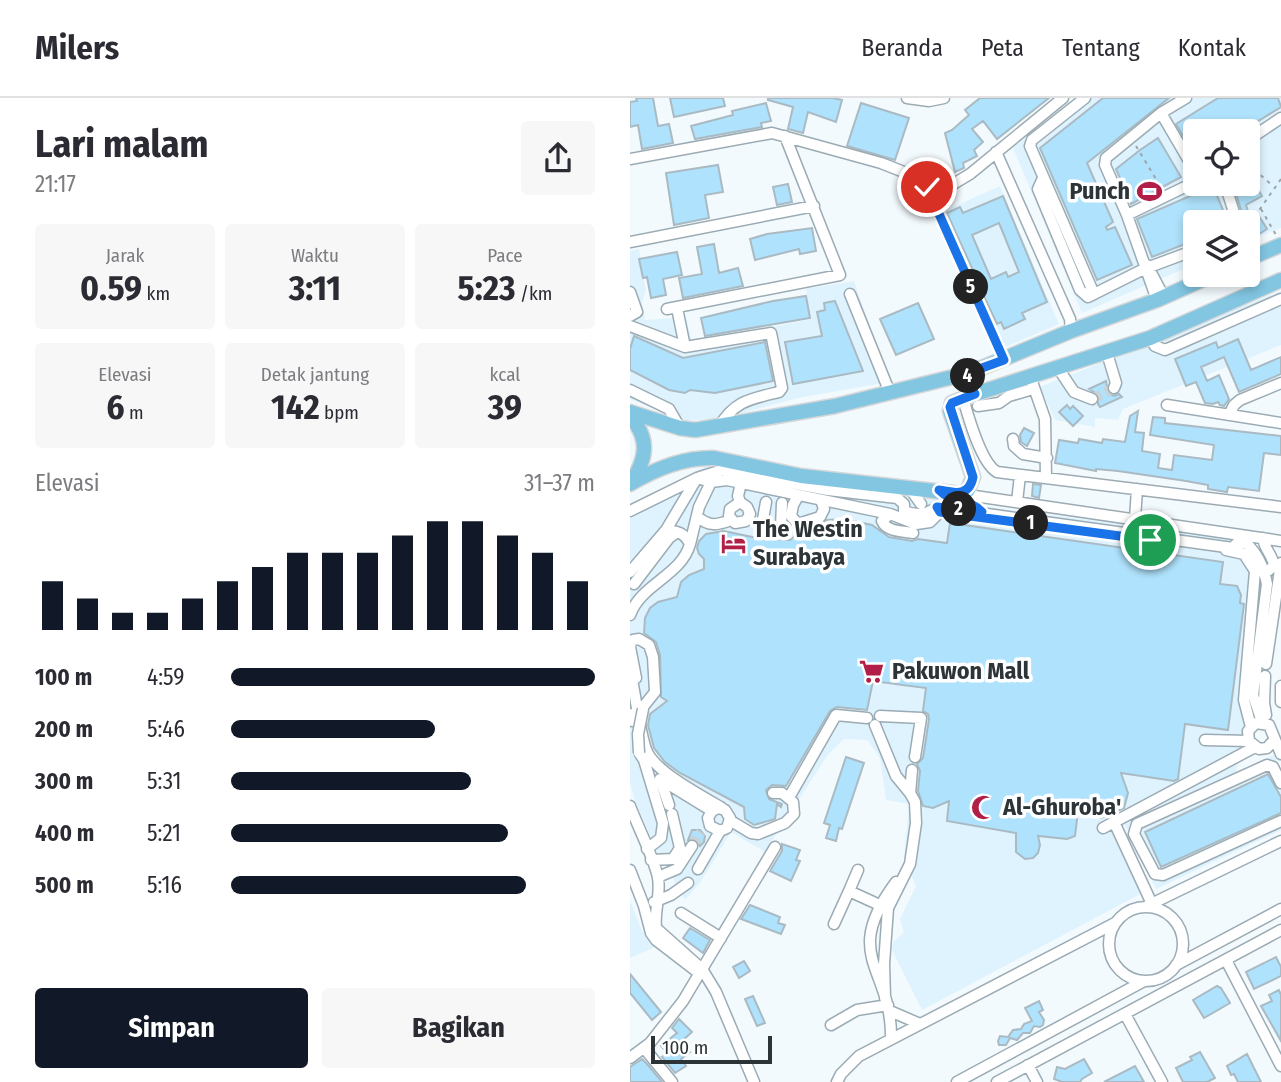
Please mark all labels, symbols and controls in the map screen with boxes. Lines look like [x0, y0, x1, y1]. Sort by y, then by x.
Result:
text: Milers [35, 28, 119, 68]
text: Beranda [861, 34, 943, 62]
text: Peta [981, 34, 1024, 62]
text: Tentang [1062, 34, 1140, 62]
text: Kontak [1178, 34, 1246, 62]
map controls [1183, 119, 1260, 287]
button: locate [1183, 119, 1260, 196]
text: Lari malam [35, 121, 209, 167]
button: share [521, 121, 595, 195]
pin [897, 157, 957, 217]
icon: check [908, 168, 946, 206]
text: 21:17 [35, 170, 76, 198]
place label: Punch [1069, 177, 1130, 205]
sports icon: Punch [1136, 177, 1164, 205]
button: layers [1183, 210, 1260, 287]
text: Jarak [106, 244, 144, 267]
text: Waktu [291, 244, 339, 267]
text: Pace [487, 244, 523, 267]
text: 0.59 [80, 267, 142, 309]
text: 3:11 [289, 267, 341, 309]
text: 5:23 [458, 267, 516, 309]
pin: 5 [954, 270, 988, 304]
text: 5 [966, 275, 975, 298]
text: km [142, 282, 170, 305]
text: /km [516, 282, 552, 305]
pin: 4 [950, 358, 986, 394]
text: Elevasi [98, 363, 152, 386]
text: Detak jantung [261, 363, 369, 386]
text: kcal [490, 363, 520, 386]
text: 4 [963, 364, 972, 387]
text: 6 [106, 386, 125, 428]
text: 142 [271, 386, 320, 428]
text: 39 [488, 386, 522, 428]
text: m [125, 401, 144, 424]
text: bpm [320, 401, 359, 424]
text: Elevasi [35, 469, 100, 497]
text: 31–37 m [524, 469, 595, 497]
pin: 2 [942, 492, 976, 526]
text: 2 [954, 497, 963, 520]
pin: 1 [1014, 506, 1048, 540]
pin [1120, 510, 1180, 570]
text: 1 [1026, 511, 1035, 534]
place label: The Westin Surabaya [753, 515, 863, 571]
icon: arrive [1131, 521, 1169, 559]
hotel icon: The Westin Surabaya [719, 529, 747, 557]
supermarket icon: Pakuwon Mall [858, 657, 886, 685]
place label: Pakuwon Mall [892, 657, 1030, 685]
text: 100 m [35, 663, 92, 691]
text: 4:59 [147, 663, 185, 691]
text: 200 m [35, 715, 93, 743]
text: 5:46 [147, 715, 185, 743]
text: 300 m [35, 767, 93, 795]
text: 5:31 [147, 767, 181, 795]
mosque icon: Al-Ghuroba' [969, 793, 997, 821]
place label: Al-Ghuroba' [1002, 793, 1121, 821]
text: 400 m [35, 819, 94, 847]
text: 5:21 [147, 819, 181, 847]
text: 500 m [35, 871, 94, 899]
text: 5:16 [147, 871, 182, 899]
button: Simpan [35, 988, 308, 1068]
button: Bagikan [322, 988, 595, 1068]
scale bar [651, 1033, 772, 1065]
text: 100 m [662, 1036, 708, 1059]

